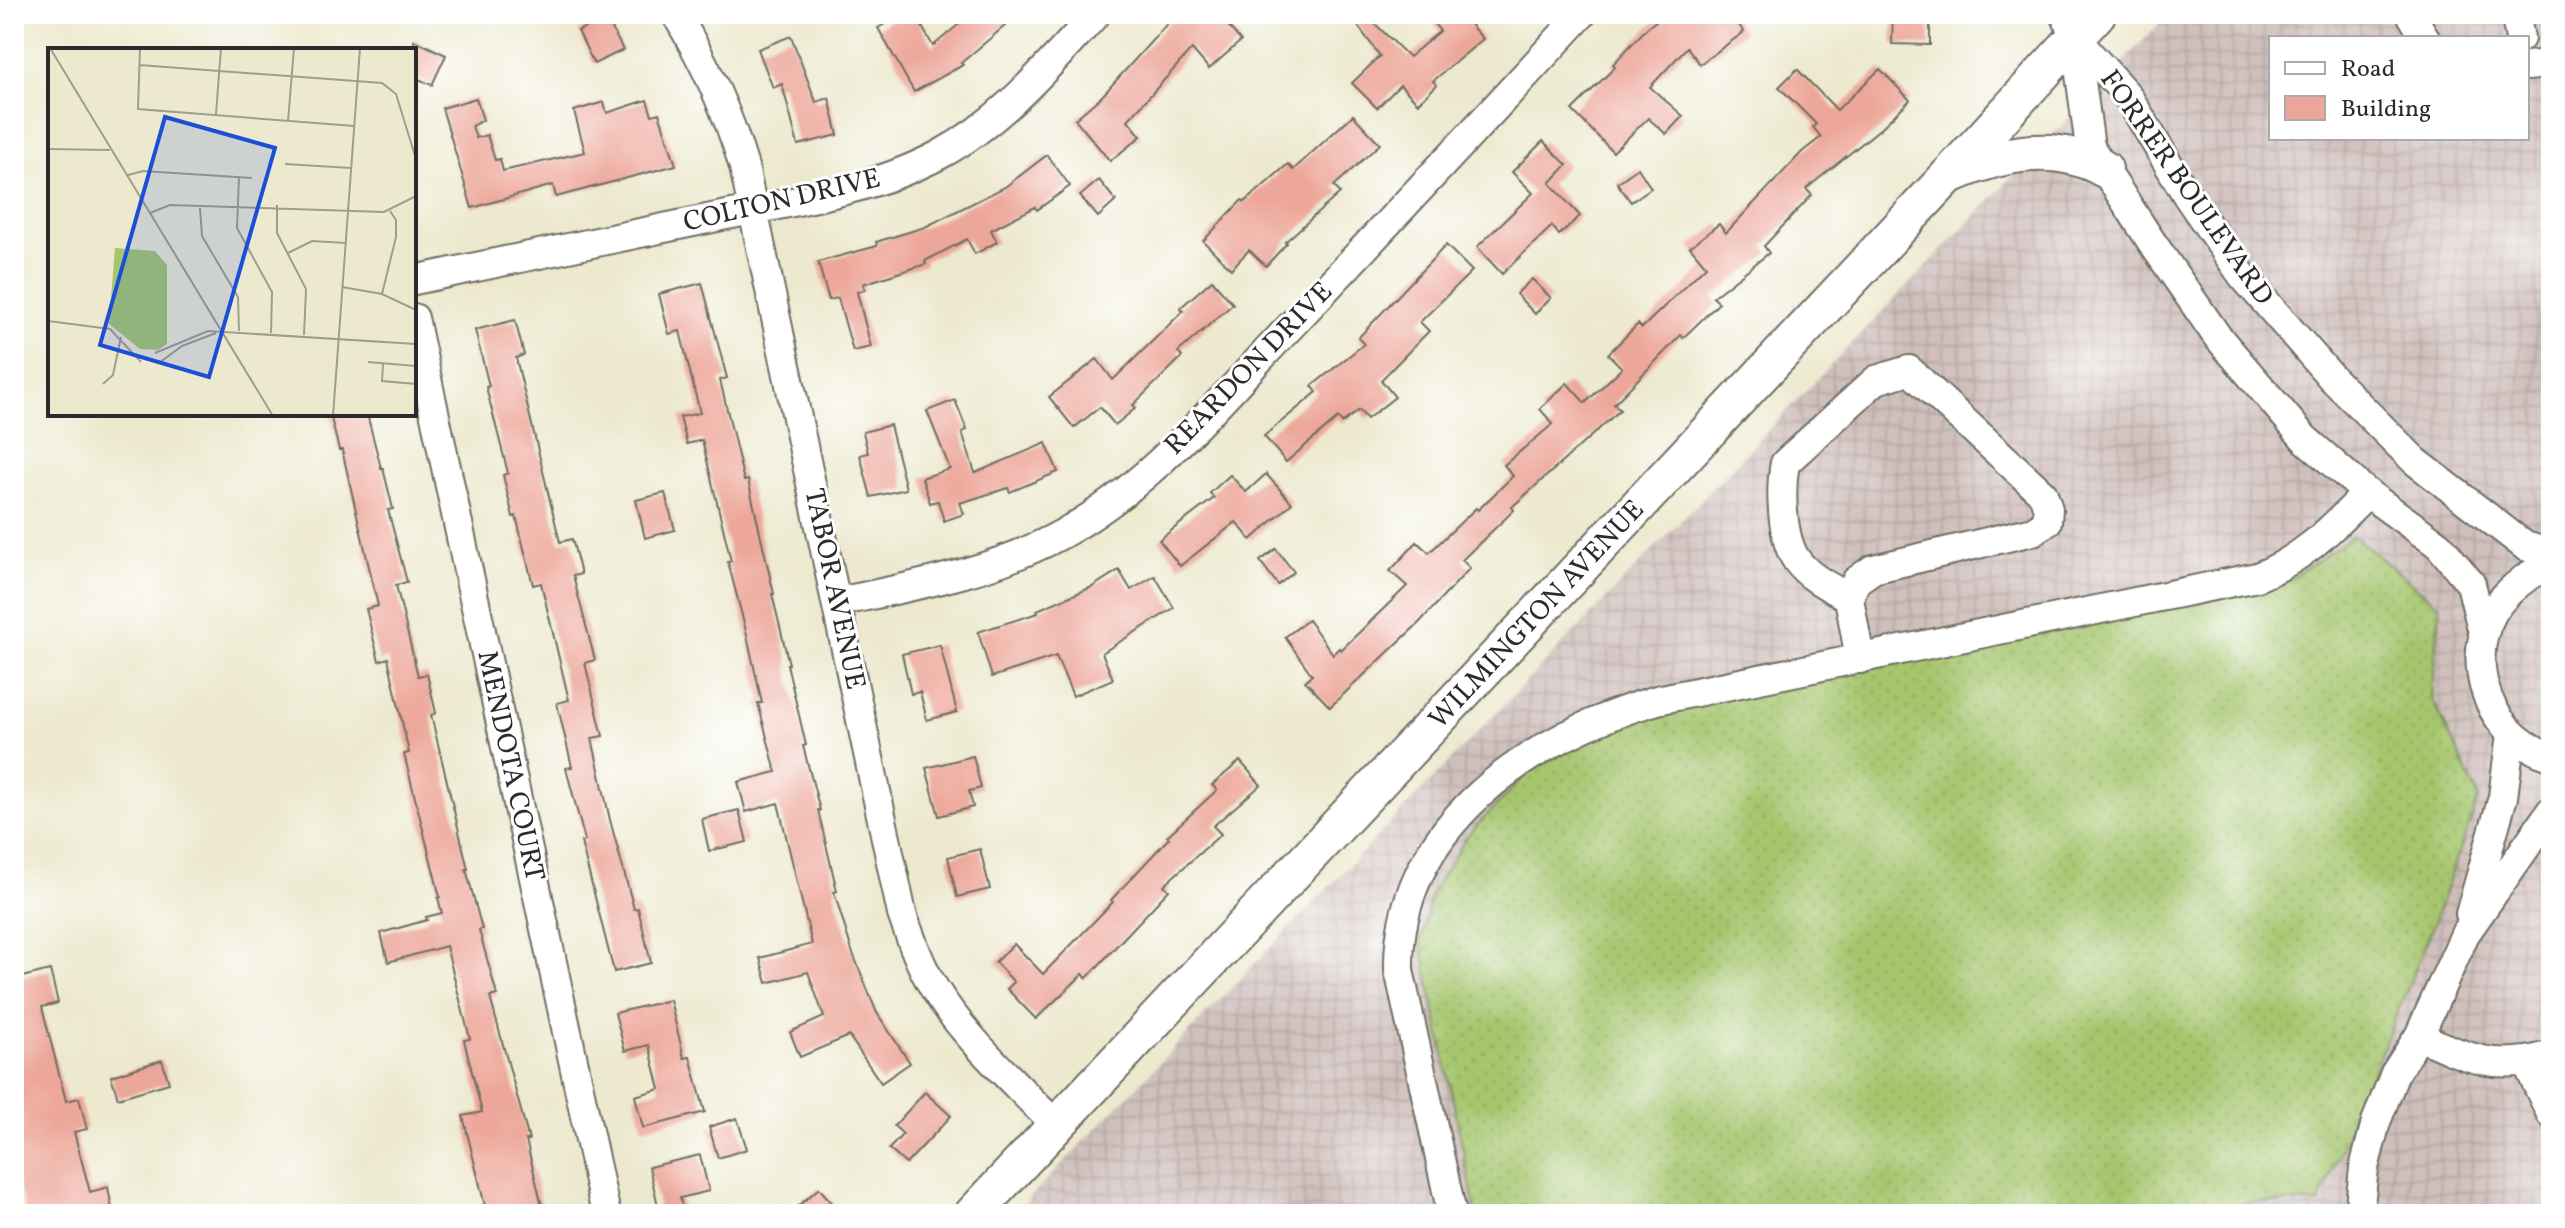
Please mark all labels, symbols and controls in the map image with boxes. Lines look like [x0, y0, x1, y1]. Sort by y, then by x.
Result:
legend [2269, 36, 2529, 140]
inset map [48, 48, 416, 416]
text: Road [2341, 53, 2395, 87]
street label: FORRER BOULEVARD [2090, 62, 2282, 314]
text: Building [2341, 93, 2431, 127]
street label: COLTON DRIVE [680, 159, 884, 243]
street label: REARDON DRIVE [1156, 274, 1342, 464]
street label: TABOR AVENUE [794, 485, 874, 693]
street label: WILMINGTON AVENUE [1420, 492, 1654, 738]
street label: MENDOTA COURT [467, 647, 553, 885]

